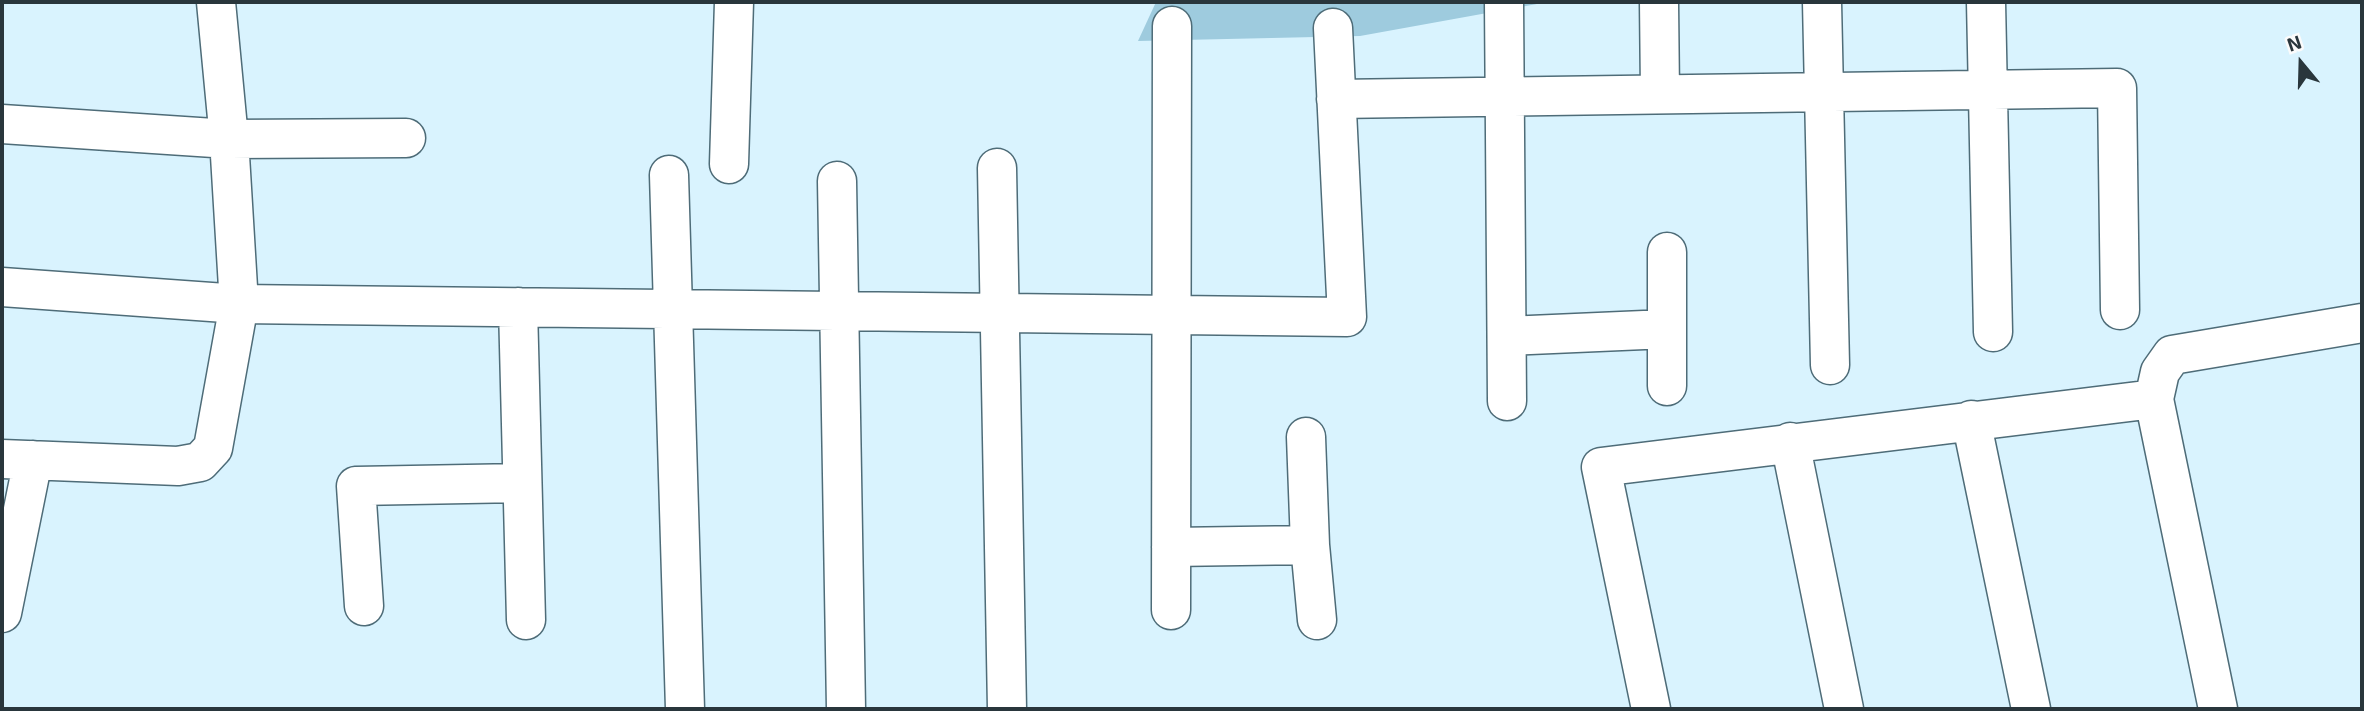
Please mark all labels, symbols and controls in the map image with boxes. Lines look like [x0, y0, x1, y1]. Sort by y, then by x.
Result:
north arrow [2266, 28, 2336, 98]
text: N [2284, 30, 2304, 56]

